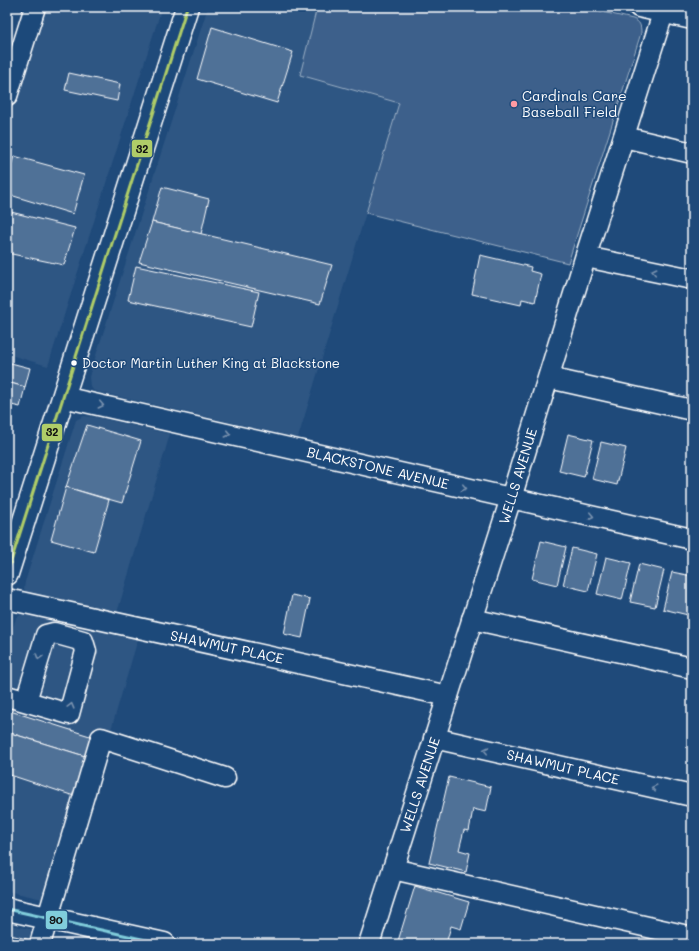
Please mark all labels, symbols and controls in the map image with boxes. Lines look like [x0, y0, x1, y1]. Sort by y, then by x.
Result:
place label: Cardinals Care Baseball Field [522, 86, 627, 121]
marker: Cardinals Care Baseball Field [509, 99, 519, 109]
line badge: 32 [131, 139, 153, 158]
text: 32 [136, 141, 148, 156]
one-way arrow [651, 268, 657, 276]
place label: Doctor Martin Luther King at Blackstone [82, 354, 340, 371]
marker: Doctor Martin Luther King at Blackstone [69, 358, 79, 368]
one-way arrow [98, 401, 104, 409]
line badge: 32 [41, 423, 63, 442]
text: 32 [46, 424, 58, 439]
street label: WELLS AVENUE [494, 425, 541, 526]
one-way arrow [225, 430, 231, 438]
street label: BLACKSTONE AVENUE [305, 442, 451, 493]
one-way arrow [461, 483, 467, 491]
one-way arrow [588, 512, 594, 520]
street label: SHAWMUT PLACE [169, 625, 286, 668]
one-way arrow [35, 654, 44, 661]
one-way arrow [66, 703, 75, 710]
street label: WELLS AVENUE [395, 734, 444, 835]
street label: SHAWMUT PLACE [505, 744, 621, 789]
one-way arrow [483, 746, 489, 754]
one-way arrow [651, 784, 657, 792]
line badge: 90 [45, 910, 68, 930]
text: 90 [49, 912, 63, 927]

